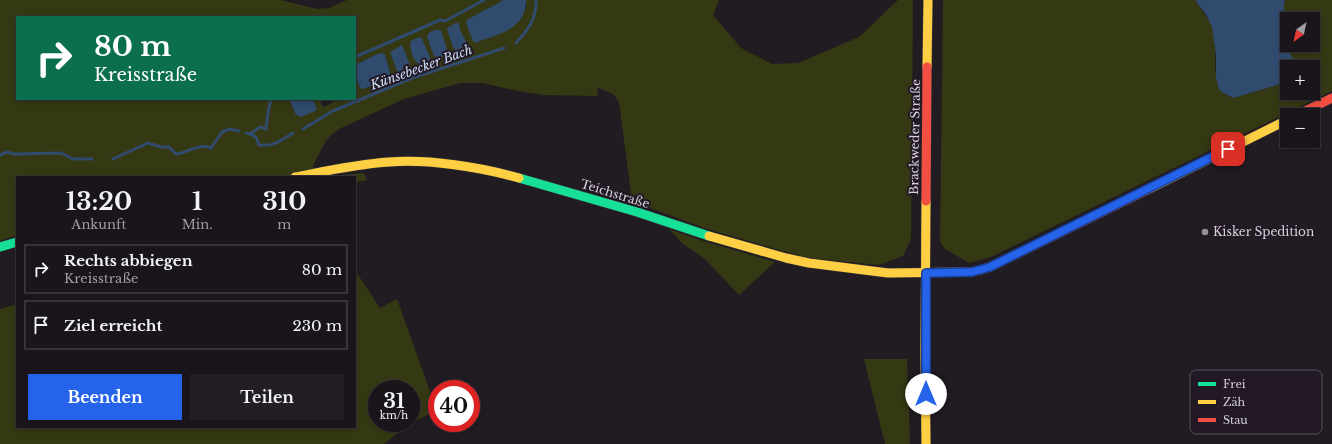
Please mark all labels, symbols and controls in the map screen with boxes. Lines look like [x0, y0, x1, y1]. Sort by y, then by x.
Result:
north arrow [1280, 12, 1320, 52]
map controls [1280, 12, 1320, 148]
text: 80 m [94, 29, 171, 64]
icon: right [28, 32, 80, 84]
water label: Künsebecker Bach [367, 41, 475, 94]
button: + [1280, 60, 1320, 100]
text: Kreisstraße [94, 64, 197, 86]
street label: Brackweder Straße [906, 79, 923, 195]
button: − [1280, 108, 1320, 148]
pin [1211, 132, 1245, 166]
icon: arrive [1217, 138, 1239, 160]
street label: Teichstraße [579, 176, 652, 211]
text: 13:20 [66, 187, 132, 216]
text: 1 [192, 187, 202, 216]
text: 310 [262, 187, 306, 216]
text: Ankunft [71, 216, 126, 233]
text: Min. [182, 216, 213, 233]
text: m [277, 216, 291, 233]
place label: Kisker Spedition [1213, 224, 1314, 239]
marker: Kisker Spedition [1200, 227, 1210, 237]
text: Rechts abbiegen [64, 251, 193, 270]
icon: right [30, 258, 52, 280]
text: 80 m [302, 260, 342, 279]
text: Kreisstraße [64, 270, 139, 287]
icon: arrive [30, 314, 52, 336]
text: Ziel erreicht [64, 316, 162, 335]
text: 230 m [292, 316, 342, 335]
legend [1190, 370, 1322, 434]
position arrow [905, 373, 947, 415]
button: Beenden [28, 374, 182, 420]
button: Teilen [190, 374, 344, 420]
text: Frei [1223, 377, 1246, 391]
speed limit sign: 40 [428, 380, 480, 432]
text: 31 [383, 389, 405, 413]
text: Zäh [1223, 395, 1246, 409]
text: km/h [380, 409, 408, 422]
text: Stau [1223, 413, 1248, 427]

